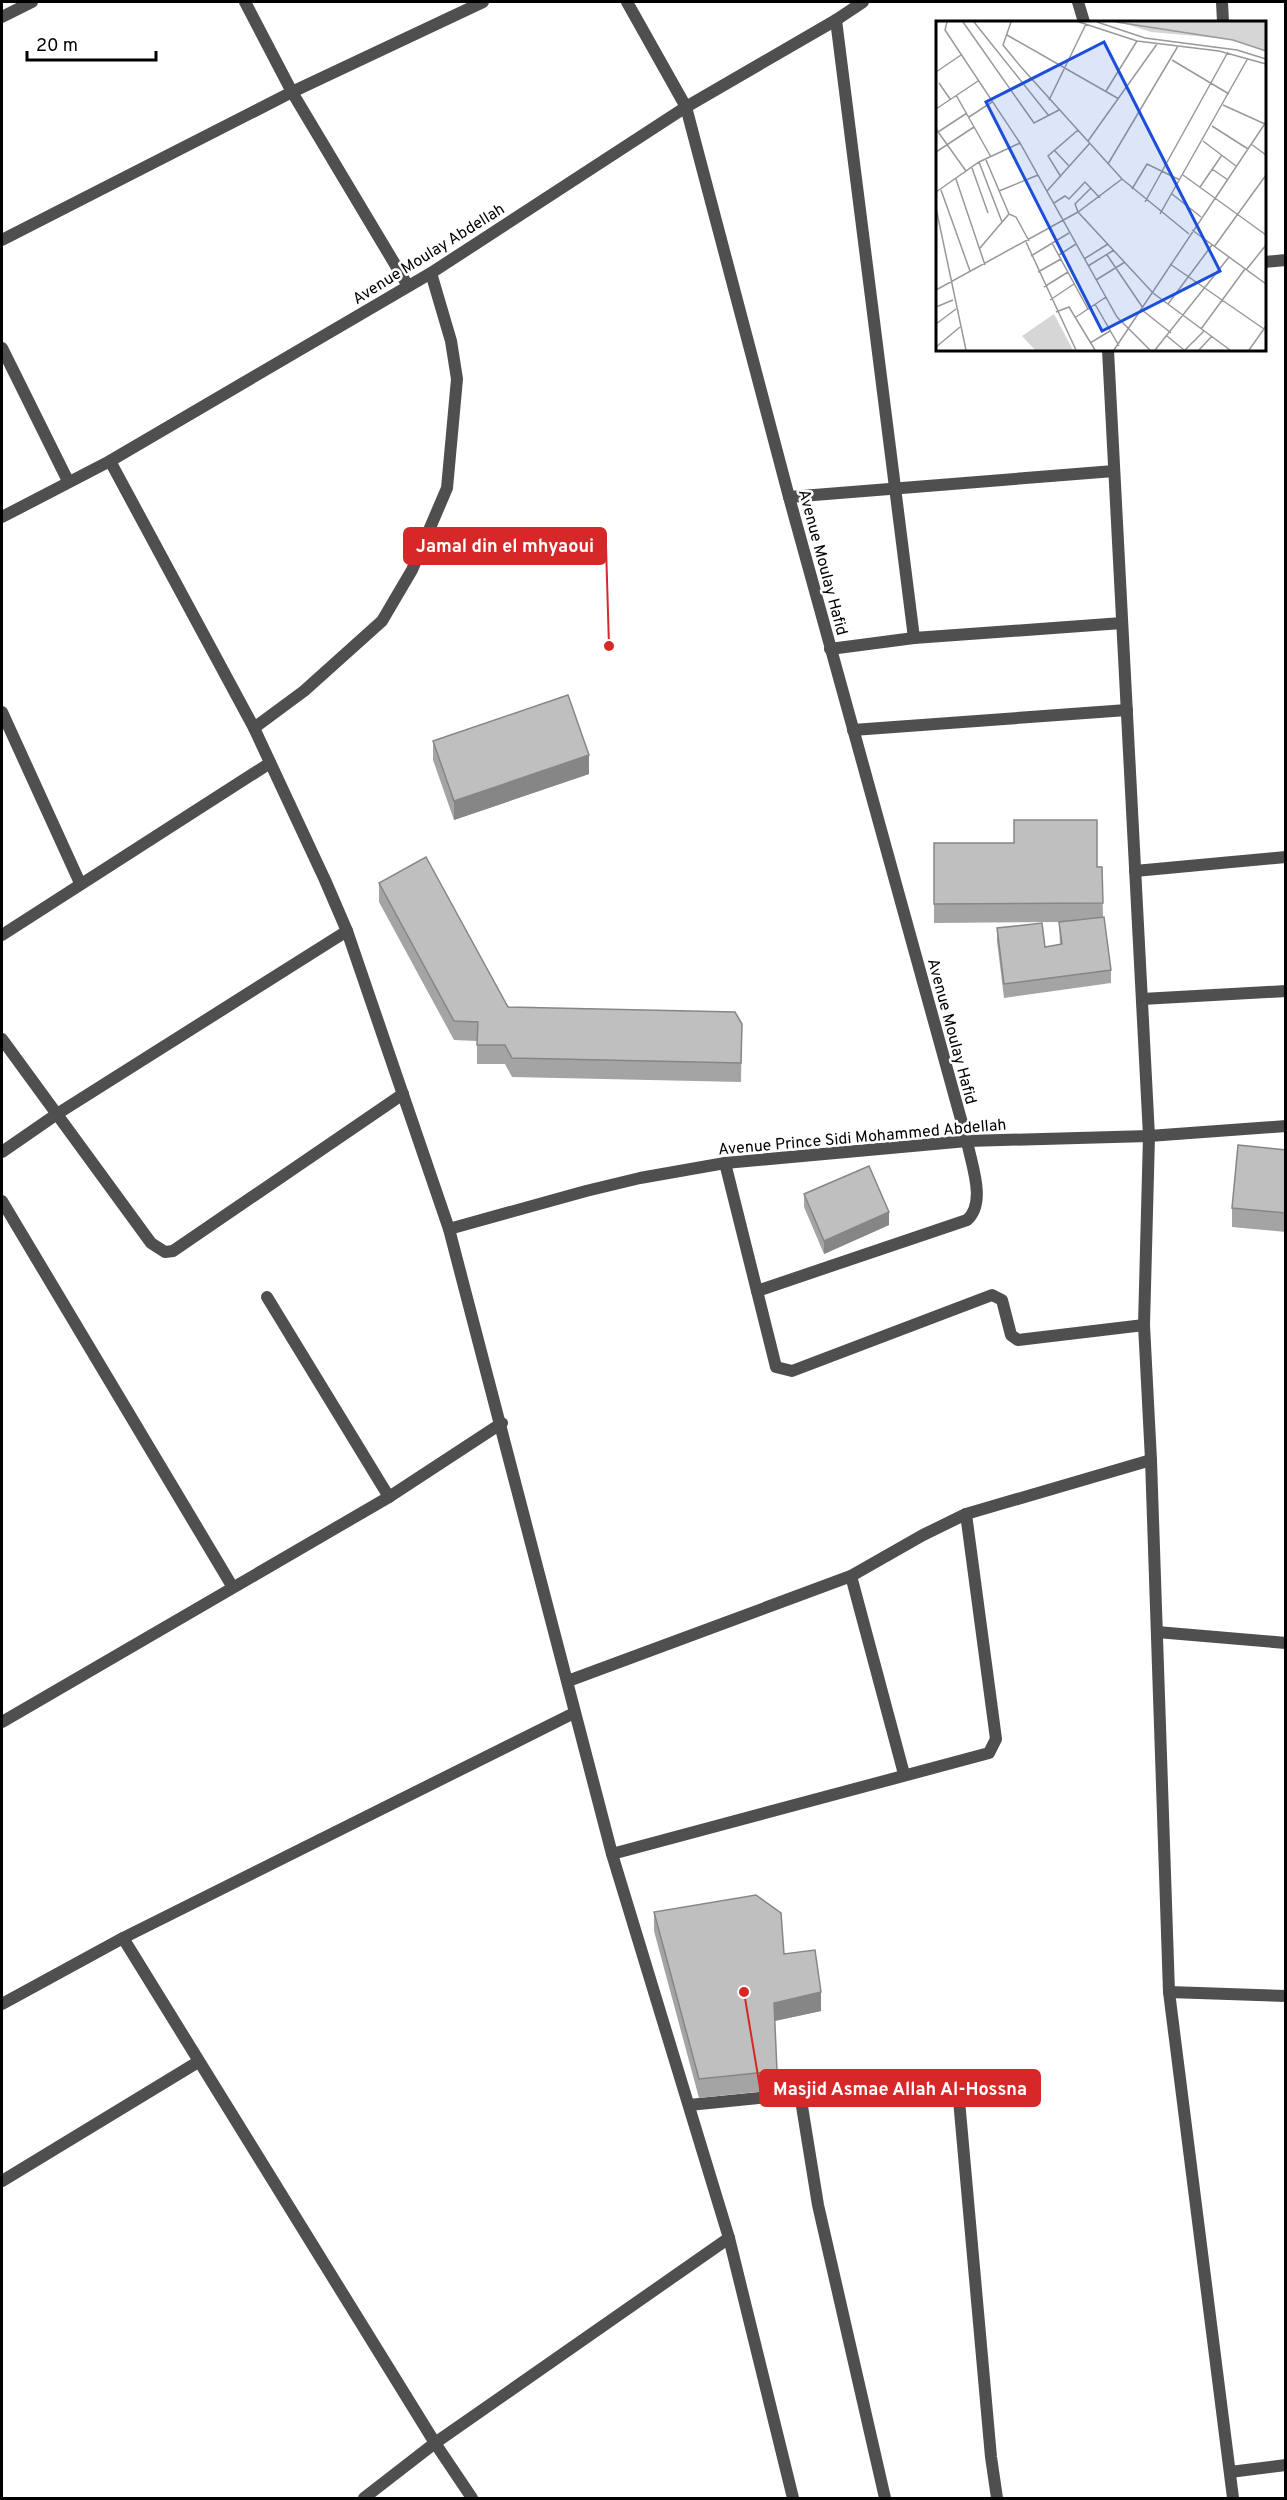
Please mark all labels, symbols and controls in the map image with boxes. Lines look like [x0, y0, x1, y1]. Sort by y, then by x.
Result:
inset map [936, 21, 1266, 351]
scale bar [27, 24, 156, 62]
text: 20 m [36, 35, 78, 58]
street label: Avenue Moulay Abdellah [349, 200, 509, 310]
street label: Avenue Moulay Hafid [793, 487, 851, 638]
callout: Jamal din el mhyaoui [404, 528, 606, 564]
text: Jamal din el mhyaoui [416, 536, 594, 559]
street label: Avenue Moulay Hafid [922, 956, 980, 1107]
street label: Avenue Prince Sidi Mohammed Abdellah [717, 1115, 1007, 1161]
callout: Masjid Asmae Allah Al-Hossna [760, 2070, 1040, 2106]
text: Masjid Asmae Allah Al-Hossna [773, 2079, 1027, 2102]

